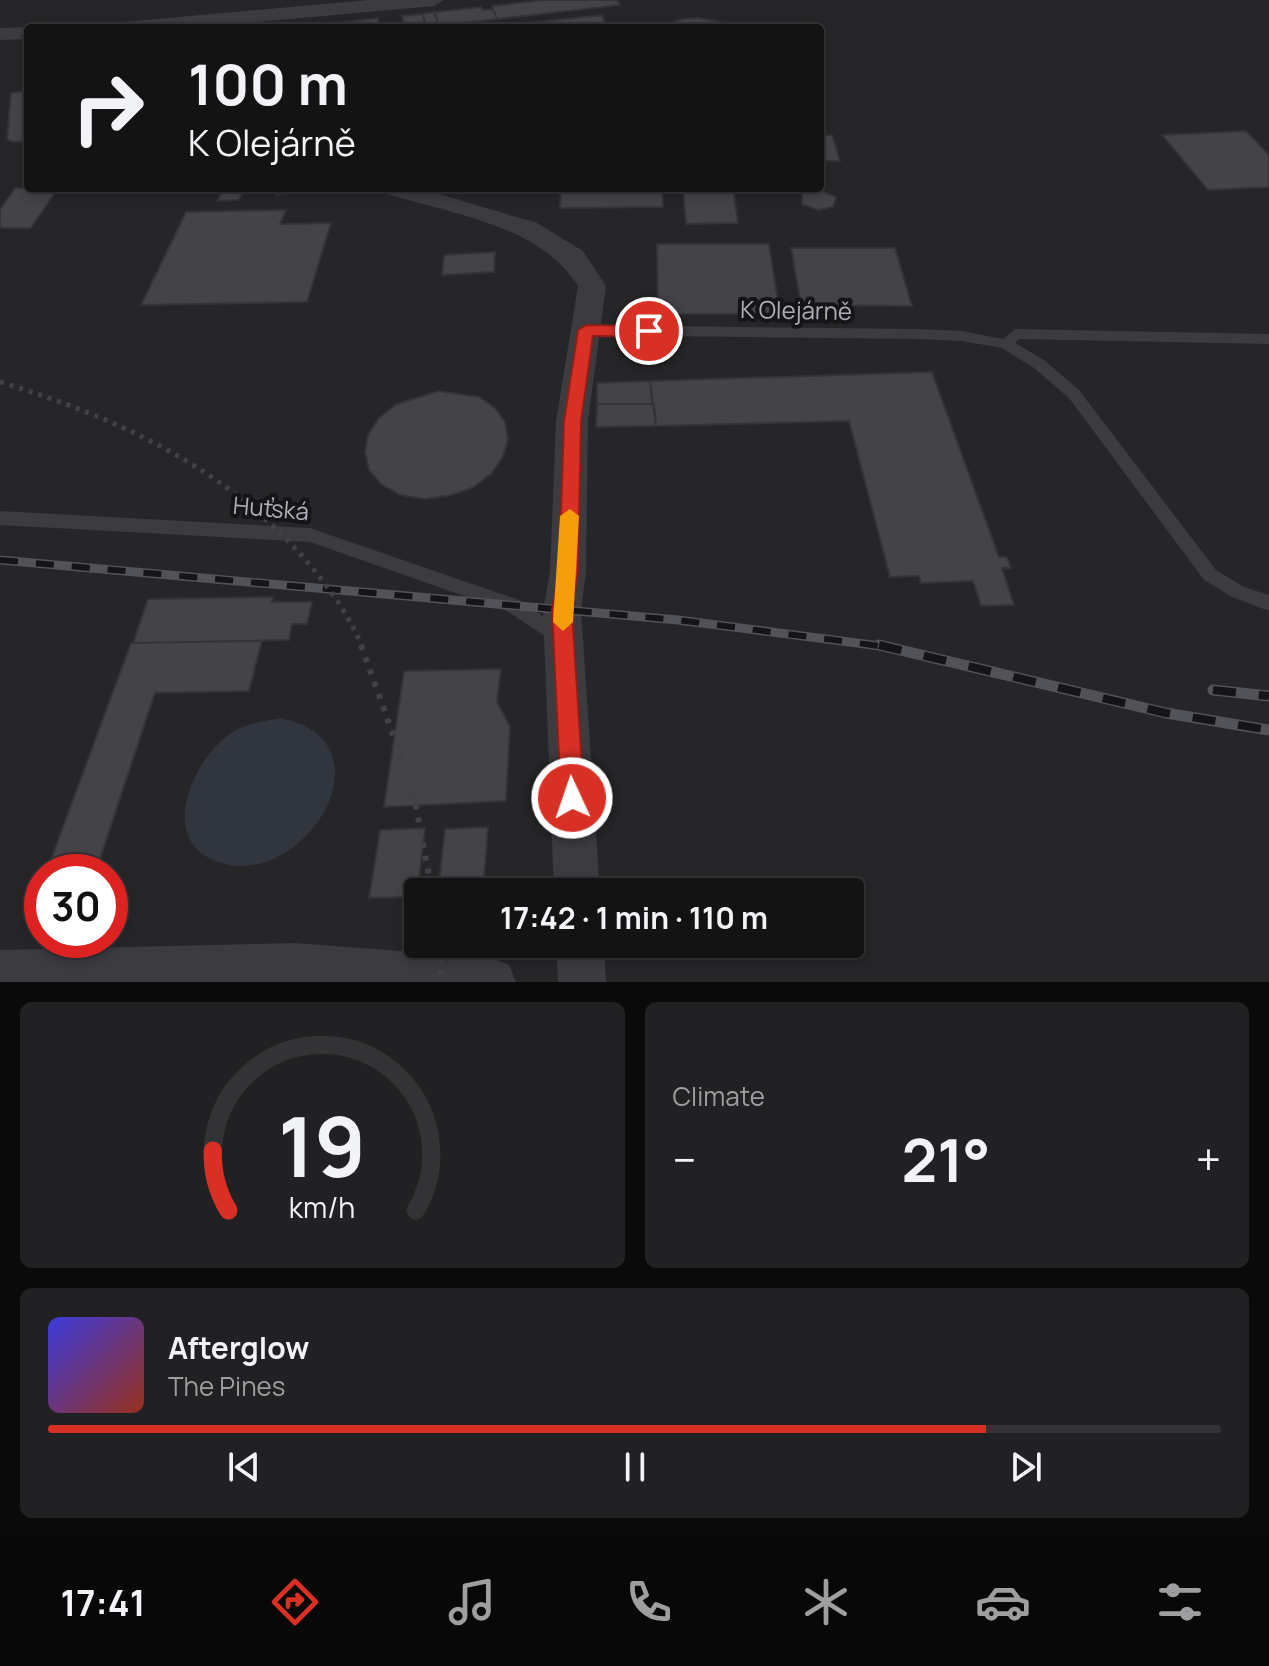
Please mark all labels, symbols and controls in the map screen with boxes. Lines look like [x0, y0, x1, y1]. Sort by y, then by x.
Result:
text: 100 m [188, 45, 348, 122]
icon: right [56, 56, 160, 160]
text: K Olejárně [188, 118, 356, 167]
street label: K Olejárně [740, 292, 852, 327]
pin [615, 297, 683, 365]
icon: arrive [627, 309, 671, 353]
street label: Huťská [232, 488, 311, 527]
position arrow [530, 756, 614, 840]
speed limit sign: 30 [24, 854, 128, 958]
text: 17:42 · 1 min · 110 m [500, 897, 768, 938]
text: Climate [673, 1078, 765, 1114]
text: 19 [278, 1088, 366, 1202]
text: 21° [901, 1118, 990, 1200]
text: − [673, 1129, 696, 1189]
text: + [1196, 1129, 1221, 1189]
text: km/h [289, 1188, 355, 1227]
text: Afterglow [168, 1327, 309, 1368]
text: The Pines [168, 1368, 285, 1404]
icon: previous [222, 1445, 266, 1489]
icon: pause [613, 1445, 657, 1489]
icon: next [1004, 1445, 1048, 1489]
icon: directions [267, 1574, 323, 1630]
icon: music [444, 1574, 500, 1630]
icon: phone [621, 1574, 677, 1630]
icon: climate [798, 1574, 854, 1630]
icon: car [975, 1574, 1031, 1630]
icon: filters [1152, 1574, 1208, 1630]
text: 17:41 [61, 1578, 146, 1627]

